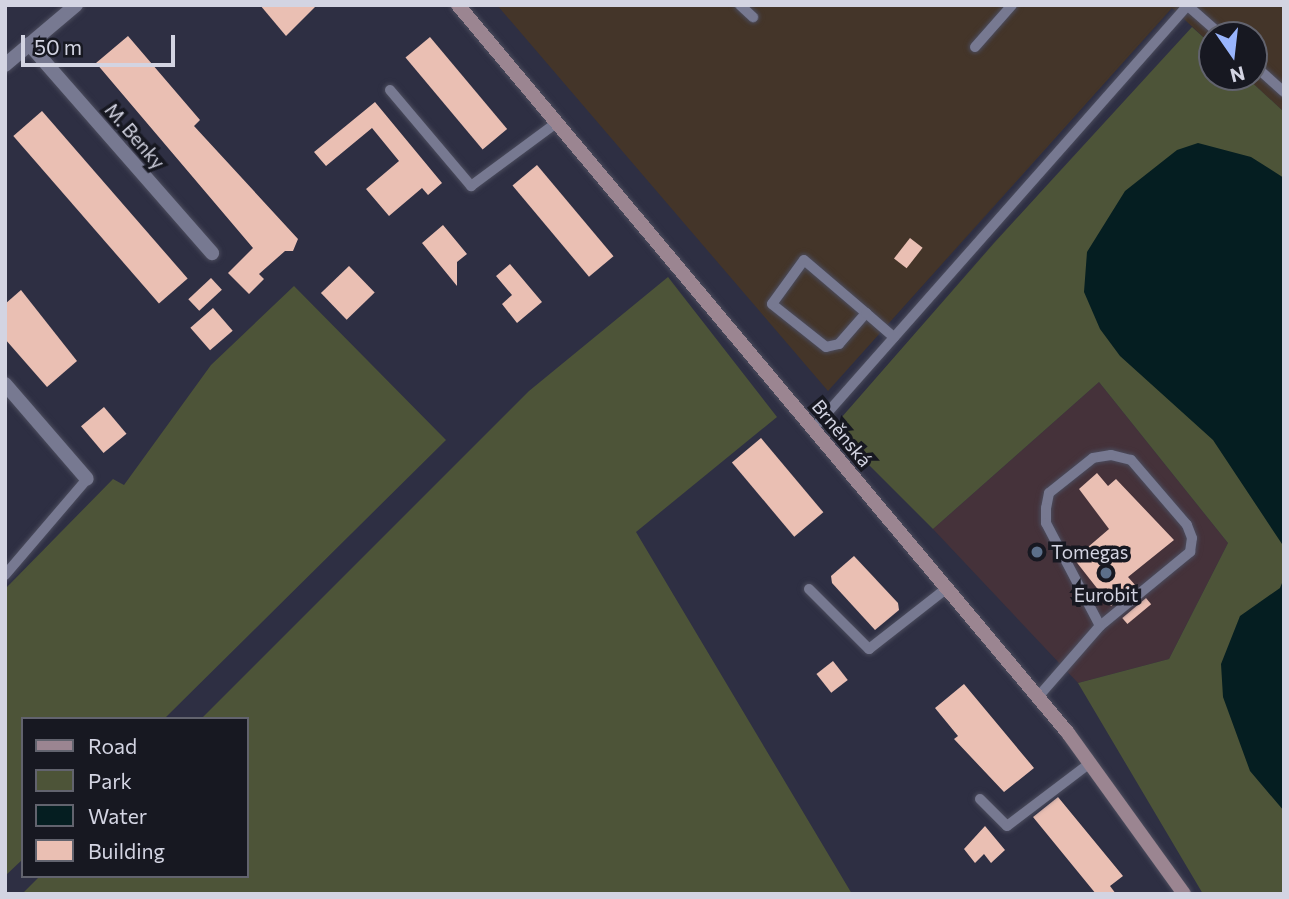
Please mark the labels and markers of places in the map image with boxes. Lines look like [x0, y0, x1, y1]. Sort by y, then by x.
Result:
place label: Tomegas [1051, 541, 1128, 563]
marker: Tomegas [1029, 544, 1045, 560]
marker: Eurobit [1098, 565, 1114, 581]
place label: Eurobit [1074, 584, 1138, 606]

